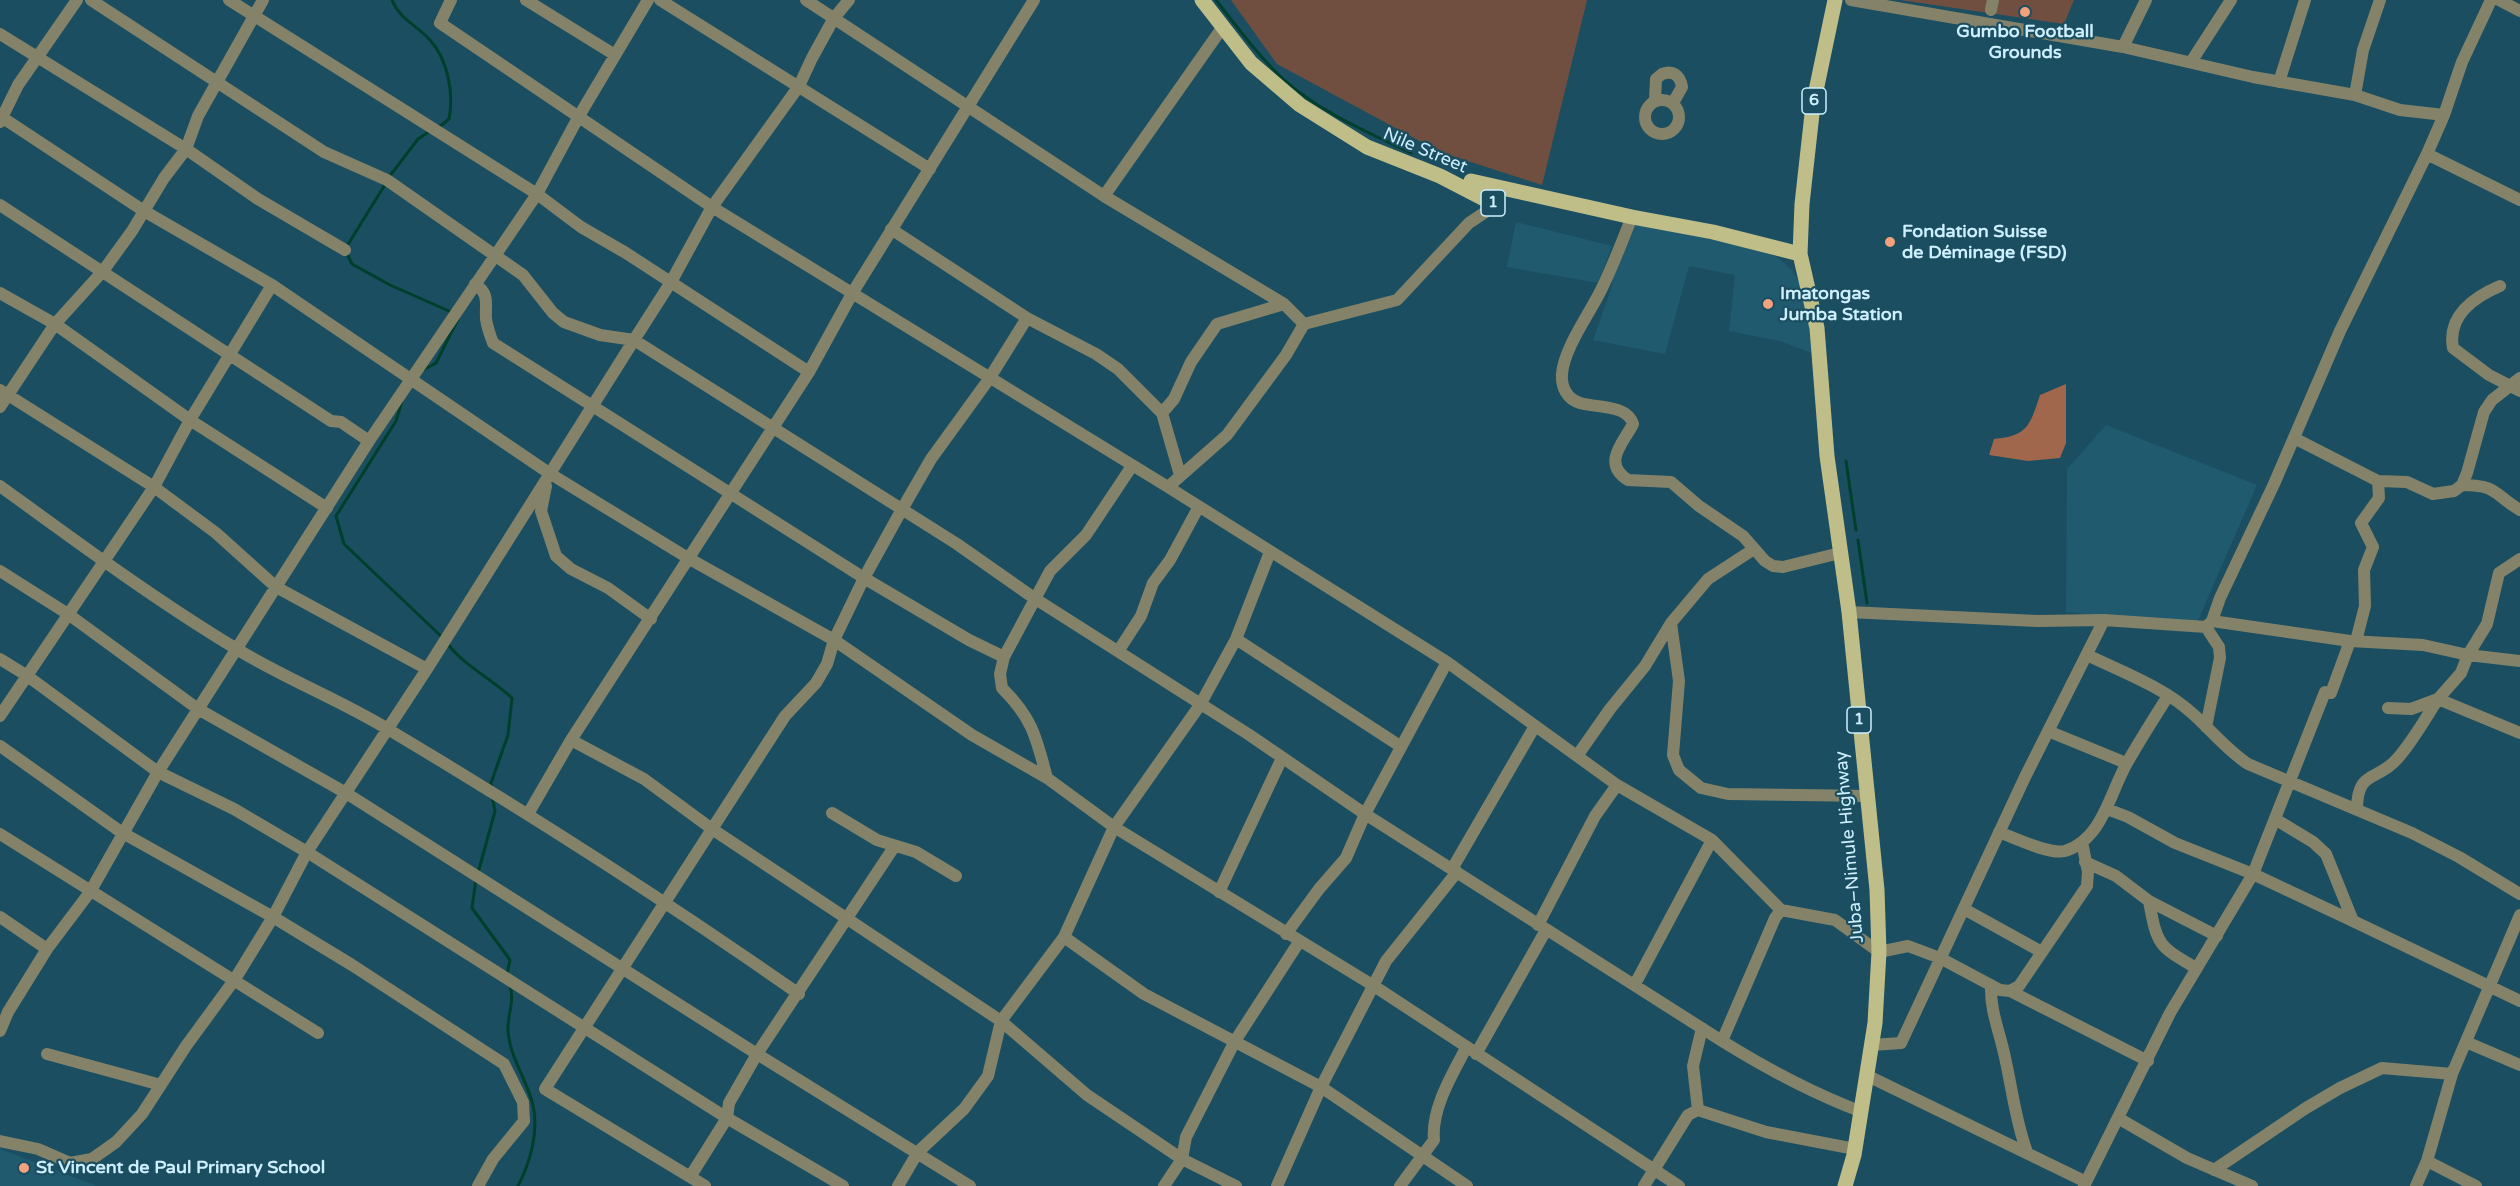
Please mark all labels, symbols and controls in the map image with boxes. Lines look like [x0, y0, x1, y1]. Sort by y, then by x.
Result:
marker: Gumbo Football Grounds [2018, 5, 2032, 19]
place label: Gumbo Football Grounds [1956, 21, 2094, 63]
road number: 6 [1802, 88, 1826, 114]
street label: Nile Street [1380, 124, 1470, 178]
road number: 1 [1481, 190, 1505, 216]
place label: Fondation Suisse de Déminage (FSD) [1902, 221, 2067, 264]
marker: Fondation Suisse de Déminage (FSD) [1883, 235, 1897, 249]
place label: Imatongas Jumba Station [1780, 283, 1903, 326]
marker: Imatongas Jumba Station [1761, 297, 1775, 311]
road number: 1 [1847, 707, 1871, 733]
street label: Juba–Nimule Highway [1831, 750, 1869, 944]
place label: St Vincent de Paul Primary School [36, 1157, 325, 1179]
marker: St Vincent de Paul Primary School [17, 1161, 31, 1175]

